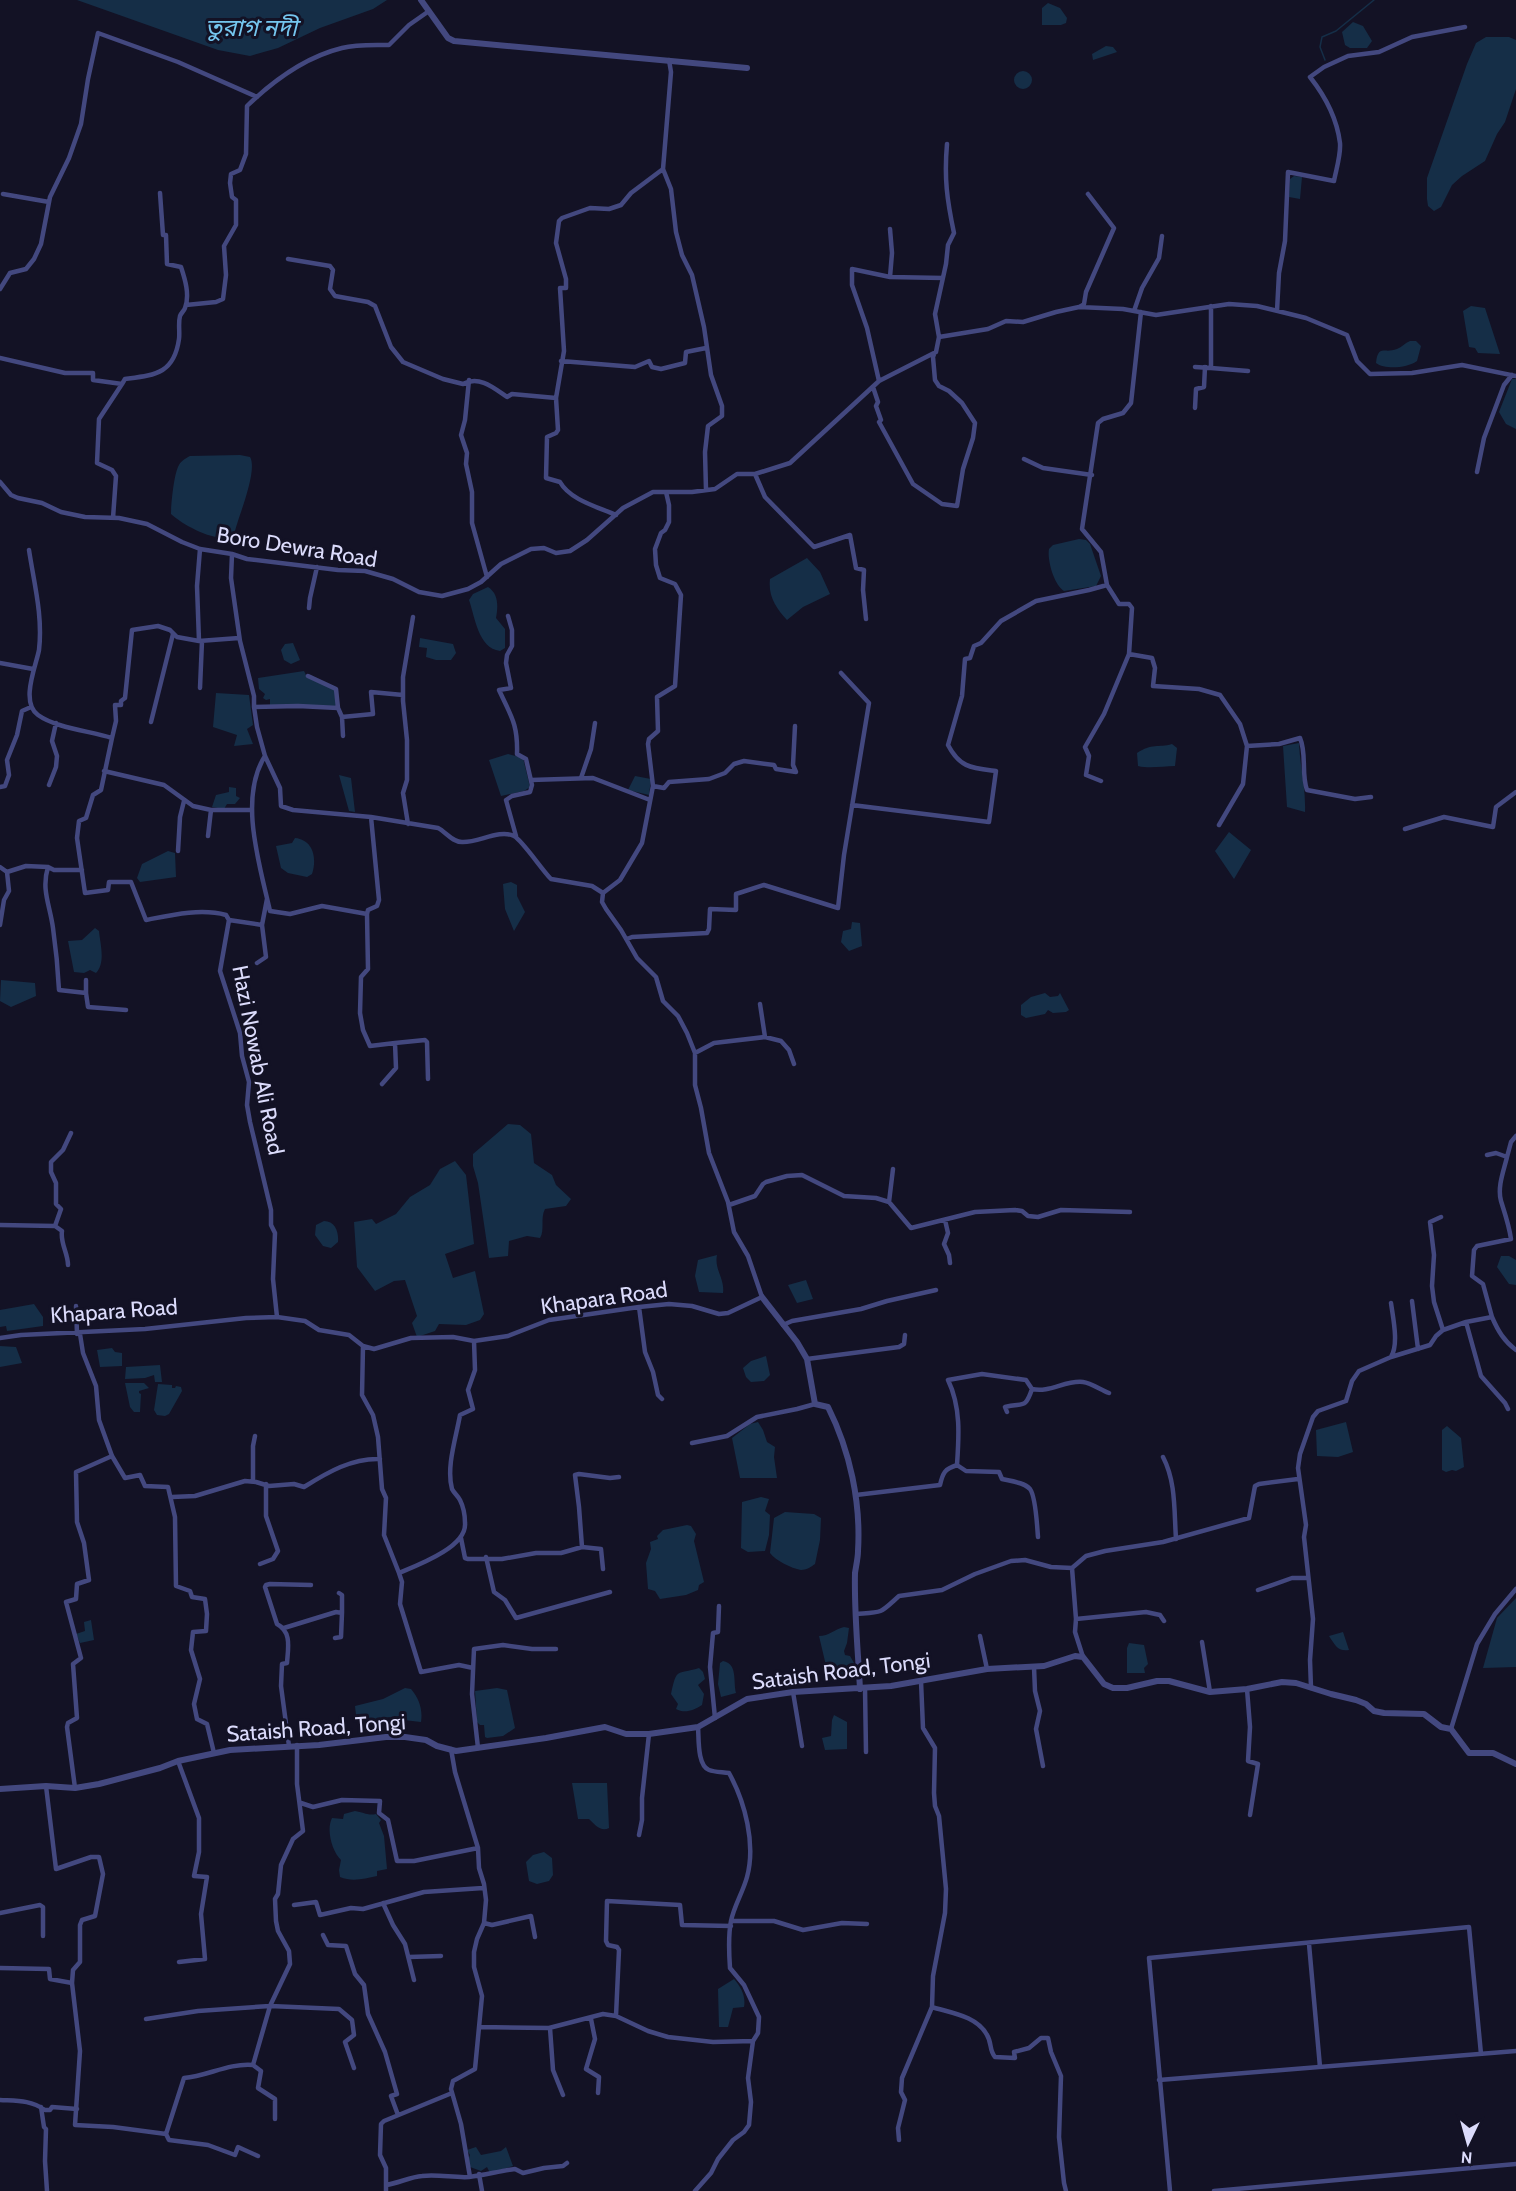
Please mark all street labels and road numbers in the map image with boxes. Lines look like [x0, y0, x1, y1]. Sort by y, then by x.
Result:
street label: Boro Dewra Road [215, 521, 379, 573]
street label: Hazi Nowab Ali Road [226, 963, 290, 1157]
street label: Khapara Road [539, 1276, 669, 1320]
street label: Khapara Road [49, 1293, 179, 1329]
street label: Sataish Road, Tongi [750, 1647, 932, 1695]
street label: Sataish Road, Tongi [225, 1708, 407, 1748]

